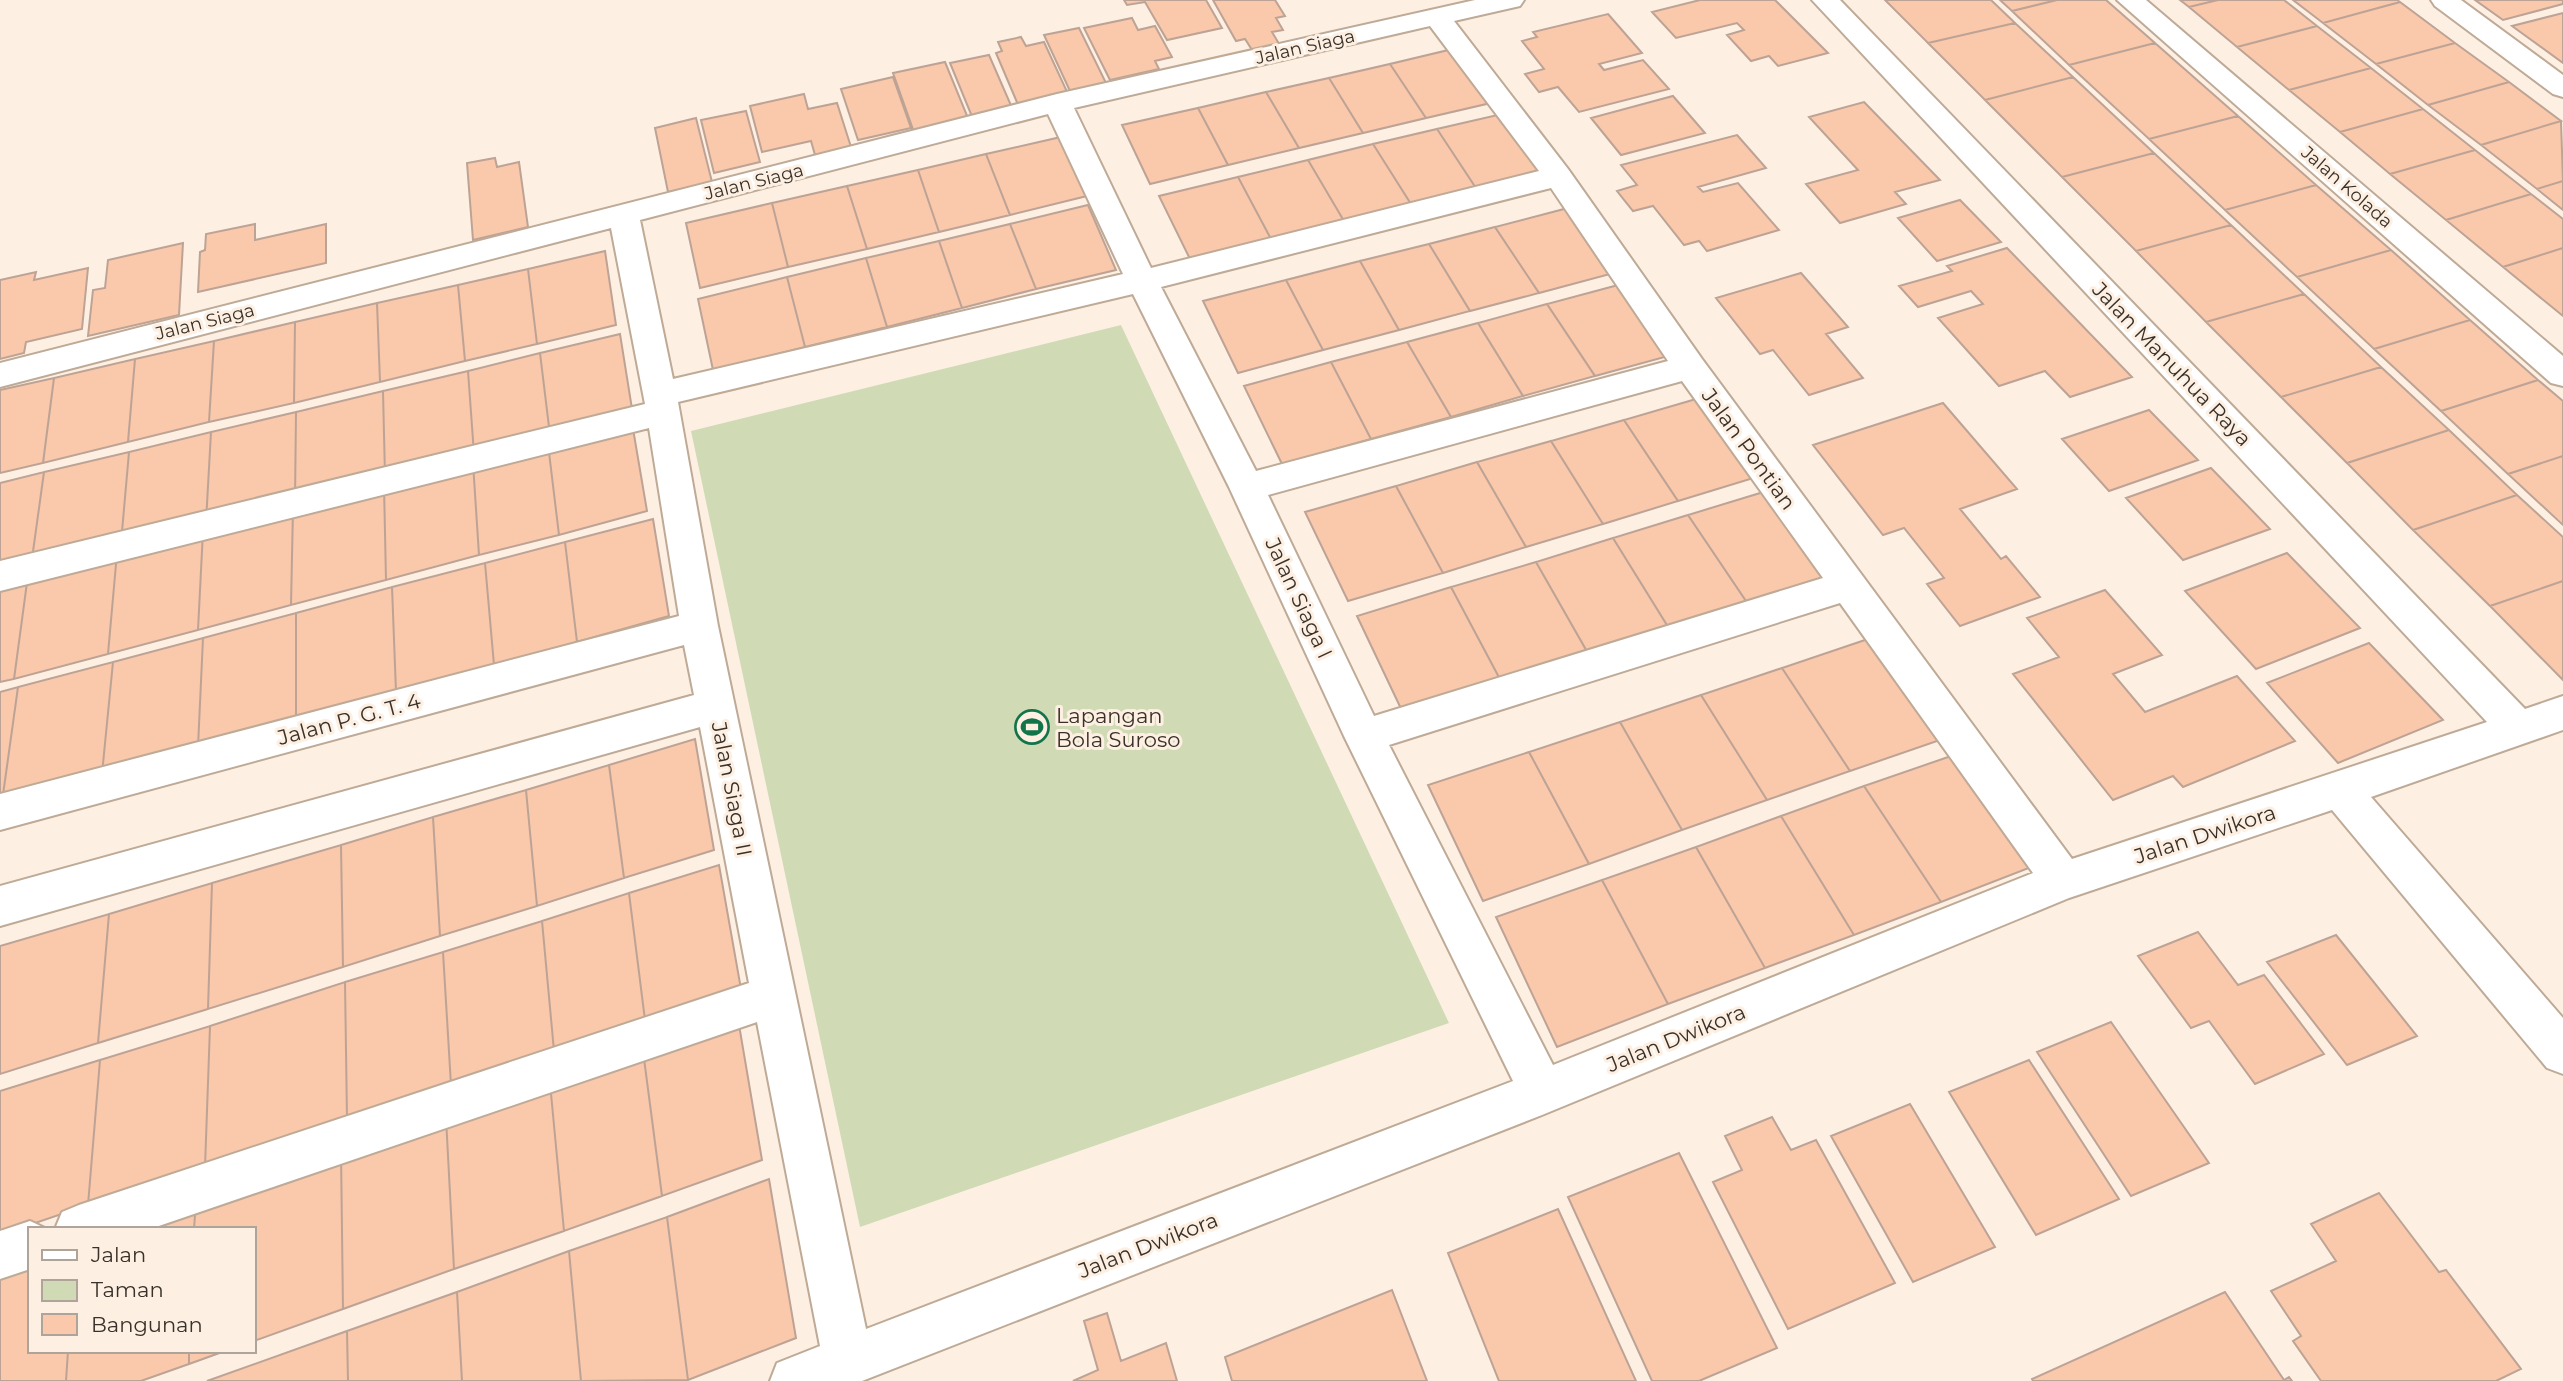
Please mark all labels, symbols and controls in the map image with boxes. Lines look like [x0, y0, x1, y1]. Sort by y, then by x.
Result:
street label: Jalan Siaga [1252, 25, 1357, 69]
street label: Jalan Kolada [2296, 141, 2397, 233]
street label: Jalan Siaga [701, 159, 806, 205]
street label: Jalan Manuhua Raya [2087, 276, 2257, 451]
street label: Jalan Siaga [152, 299, 257, 345]
street label: Jalan Pontian [1696, 383, 1801, 514]
street label: Jalan Siaga I [1260, 533, 1338, 662]
street label: Jalan P. G. T. 4 [274, 688, 423, 750]
place label: Lapangan Bola Suroso [1056, 703, 1180, 752]
sports icon: Lapangan Bola Suroso [1013, 708, 1051, 746]
street label: Jalan Siaga II [707, 719, 757, 858]
street label: Jalan Dwikora [2130, 799, 2279, 869]
street label: Jalan Dwikora [1602, 999, 1749, 1078]
street label: Jalan Dwikora [1074, 1207, 1221, 1283]
legend [28, 1227, 256, 1353]
text: Jalan [90, 1242, 146, 1267]
text: Taman [91, 1277, 164, 1302]
text: Bangunan [91, 1312, 203, 1337]

